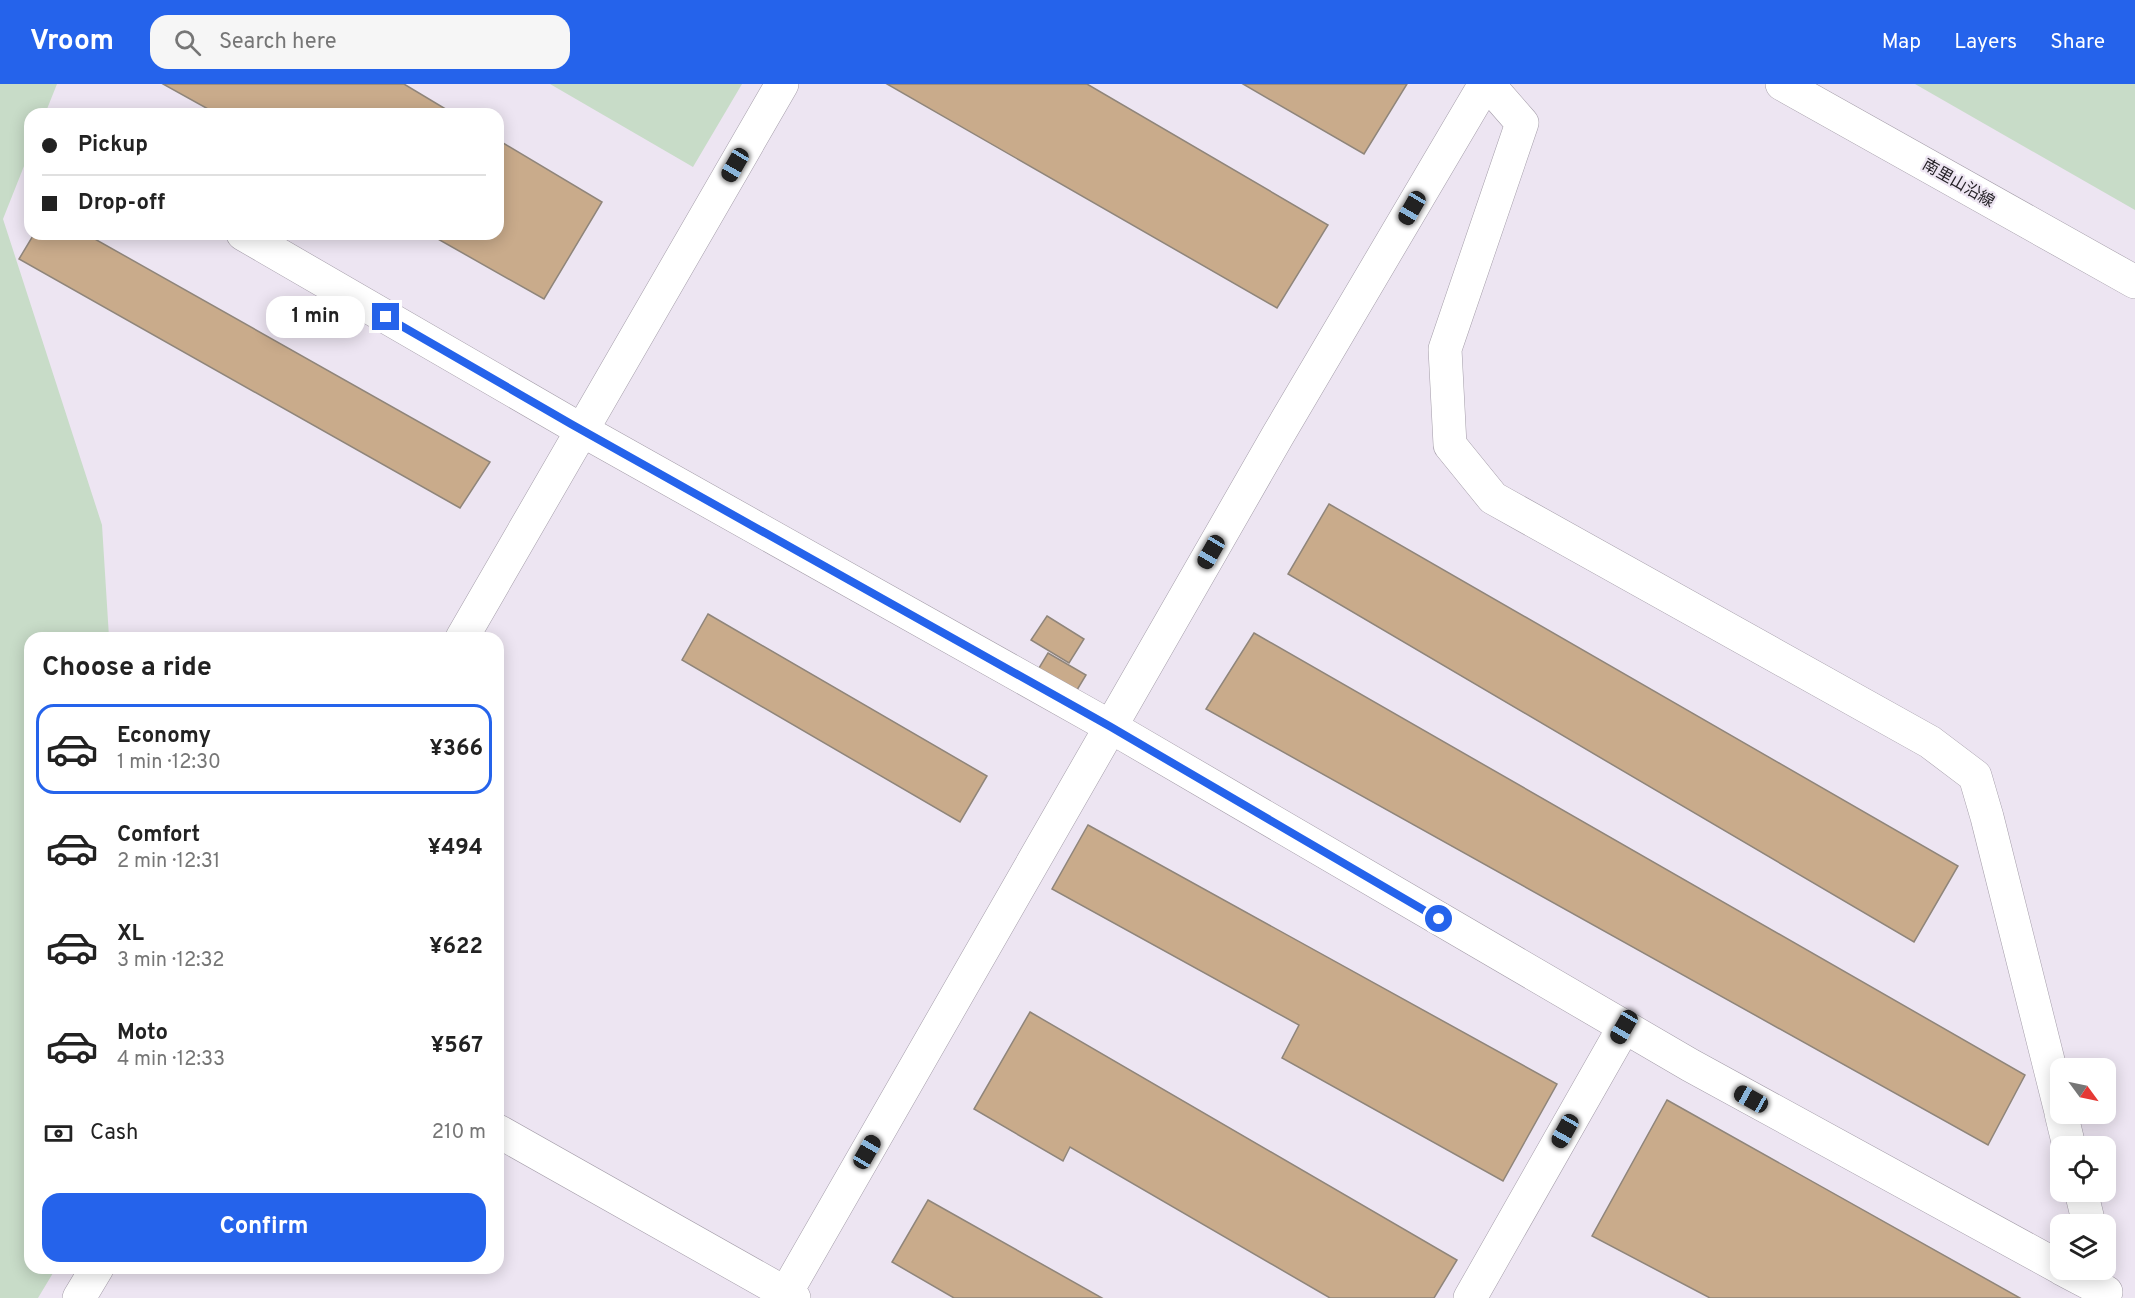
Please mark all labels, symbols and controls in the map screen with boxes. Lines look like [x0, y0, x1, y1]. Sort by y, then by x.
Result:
search box [150, 15, 570, 69]
text: Vroom [30, 24, 114, 60]
icon: search [171, 26, 204, 59]
text: Search here [219, 29, 337, 56]
text: Map [1882, 29, 1921, 56]
text: Layers [1954, 29, 2017, 56]
text: Share [2050, 29, 2105, 56]
text: Pickup [78, 132, 148, 159]
car [718, 145, 752, 185]
street label: 南里山沿線 [1918, 155, 1998, 213]
car [1395, 188, 1429, 228]
text: Drop-off [78, 190, 165, 217]
callout: 1 min [266, 296, 365, 338]
route end [372, 303, 399, 330]
text: 1 min [291, 304, 340, 330]
car [1194, 532, 1228, 572]
text: Choose a ride [42, 651, 212, 685]
icon: car [45, 722, 99, 776]
text: Economy [117, 723, 211, 750]
text: ¥366 [429, 736, 483, 763]
text: 1 min · 12:30 [117, 750, 221, 776]
icon: car [45, 821, 99, 875]
text: Comfort [117, 822, 200, 849]
text: ¥494 [428, 835, 483, 862]
text: 2 min · 12:31 [117, 849, 220, 875]
route start [1425, 905, 1452, 932]
icon: car [45, 920, 99, 974]
text: XL [117, 921, 144, 948]
text: ¥622 [429, 934, 483, 961]
text: 3 min · 12:32 [117, 948, 225, 974]
car [1607, 1007, 1641, 1047]
icon: car [45, 1019, 99, 1073]
text: Moto [117, 1020, 168, 1047]
text: ¥567 [431, 1033, 483, 1060]
text: 4 min · 12:33 [117, 1047, 225, 1073]
north arrow [2050, 1058, 2116, 1124]
map controls [2050, 1058, 2116, 1280]
car [1731, 1082, 1771, 1116]
car [1548, 1111, 1582, 1151]
icon: cash [42, 1117, 75, 1150]
text: Cash [90, 1120, 139, 1147]
text: 210 m [432, 1120, 486, 1146]
car [850, 1132, 884, 1172]
button: locate [2050, 1136, 2116, 1202]
button: Confirm [42, 1193, 486, 1262]
button: layers [2050, 1214, 2116, 1280]

